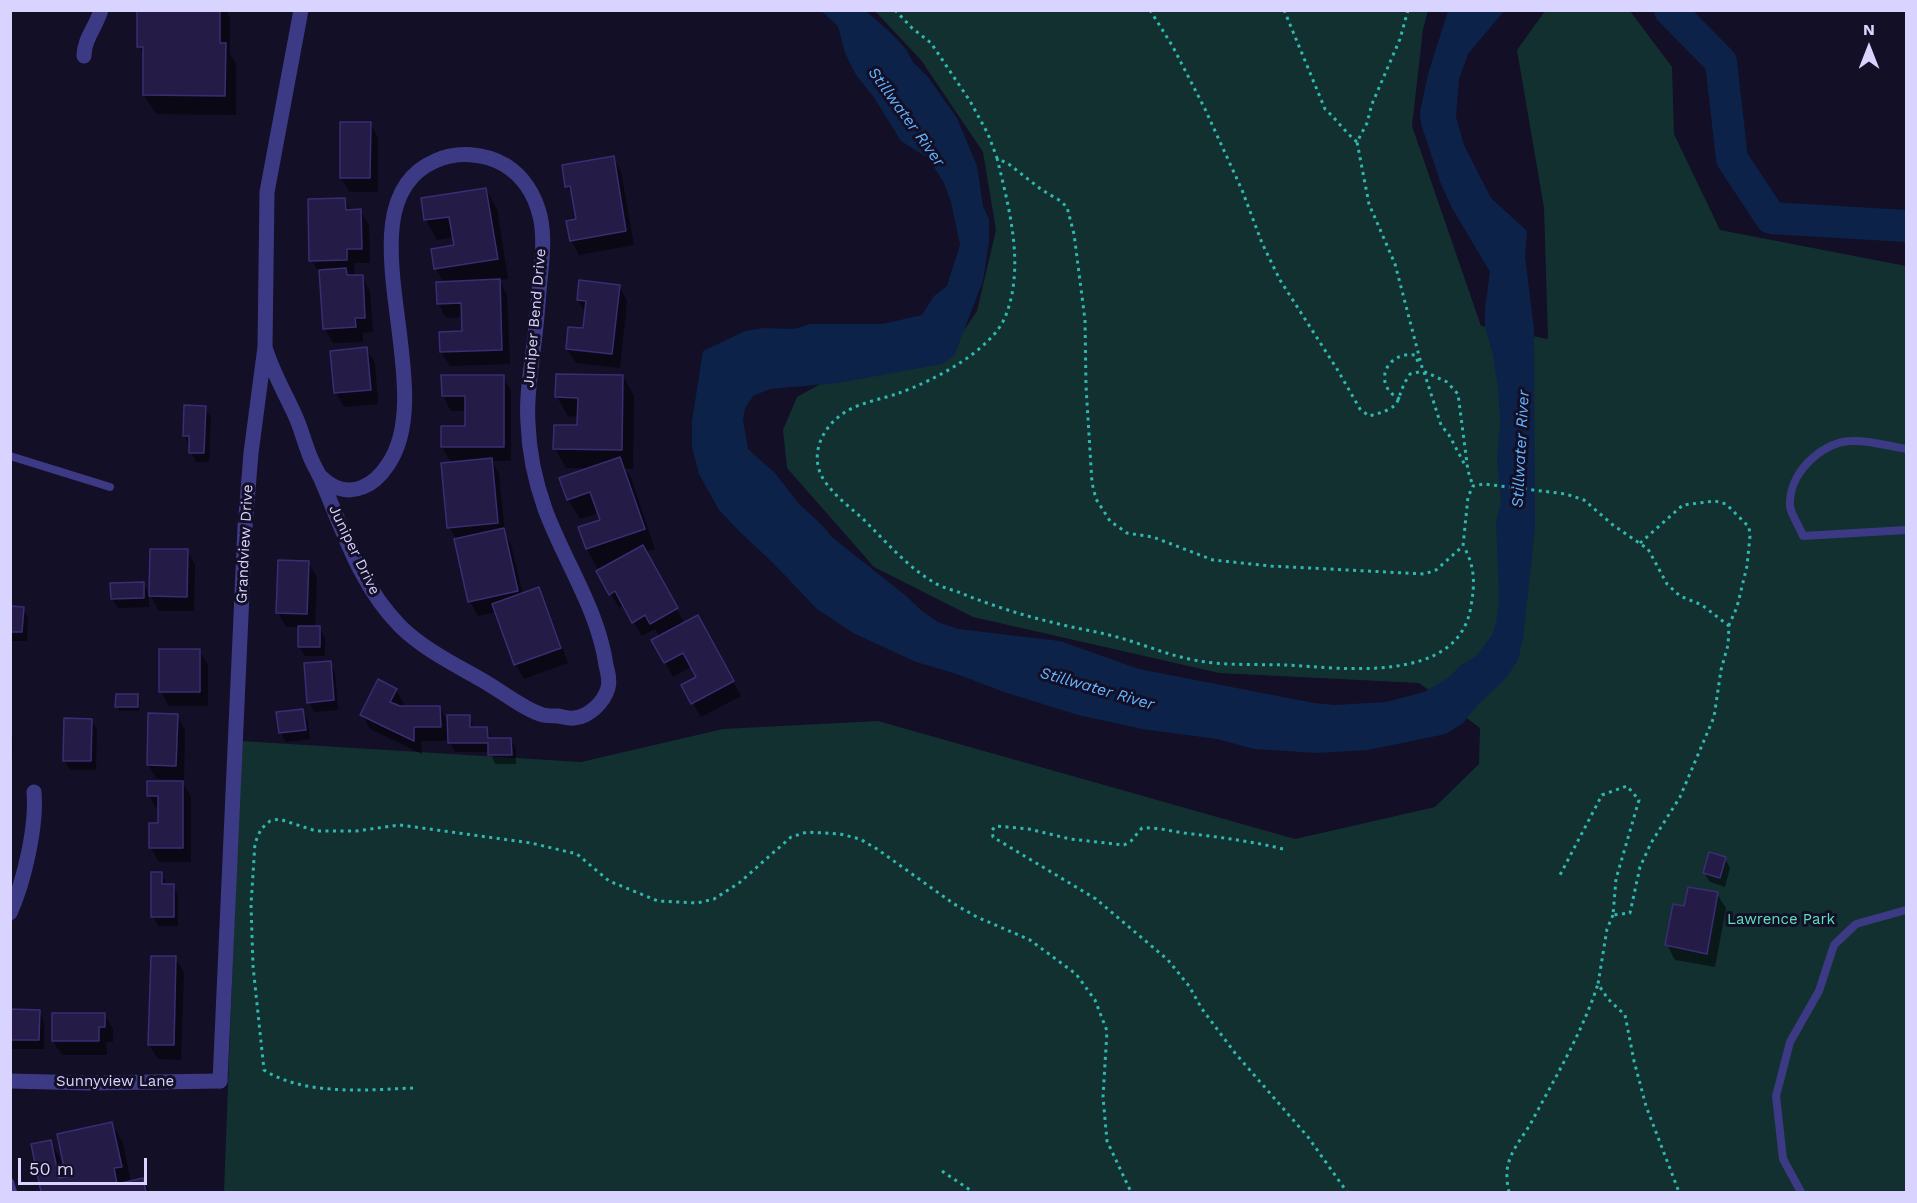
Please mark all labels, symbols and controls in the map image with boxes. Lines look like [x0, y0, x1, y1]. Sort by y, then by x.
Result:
north arrow [1839, 18, 1899, 78]
text: N [1863, 20, 1875, 39]
water label: Stillwater River [864, 64, 948, 170]
street label: Juniper Bend Drive [520, 248, 550, 388]
water label: Stillwater River [1508, 390, 1534, 508]
street label: Grandview Drive [233, 484, 257, 604]
street label: Juniper Drive [325, 502, 383, 598]
water label: Stillwater River [1038, 664, 1156, 714]
park label: Lawrence Park [1727, 911, 1835, 929]
street label: Sunnyview Lane [56, 1073, 174, 1091]
scale bar [21, 1146, 150, 1184]
text: 50 m [29, 1158, 74, 1179]

